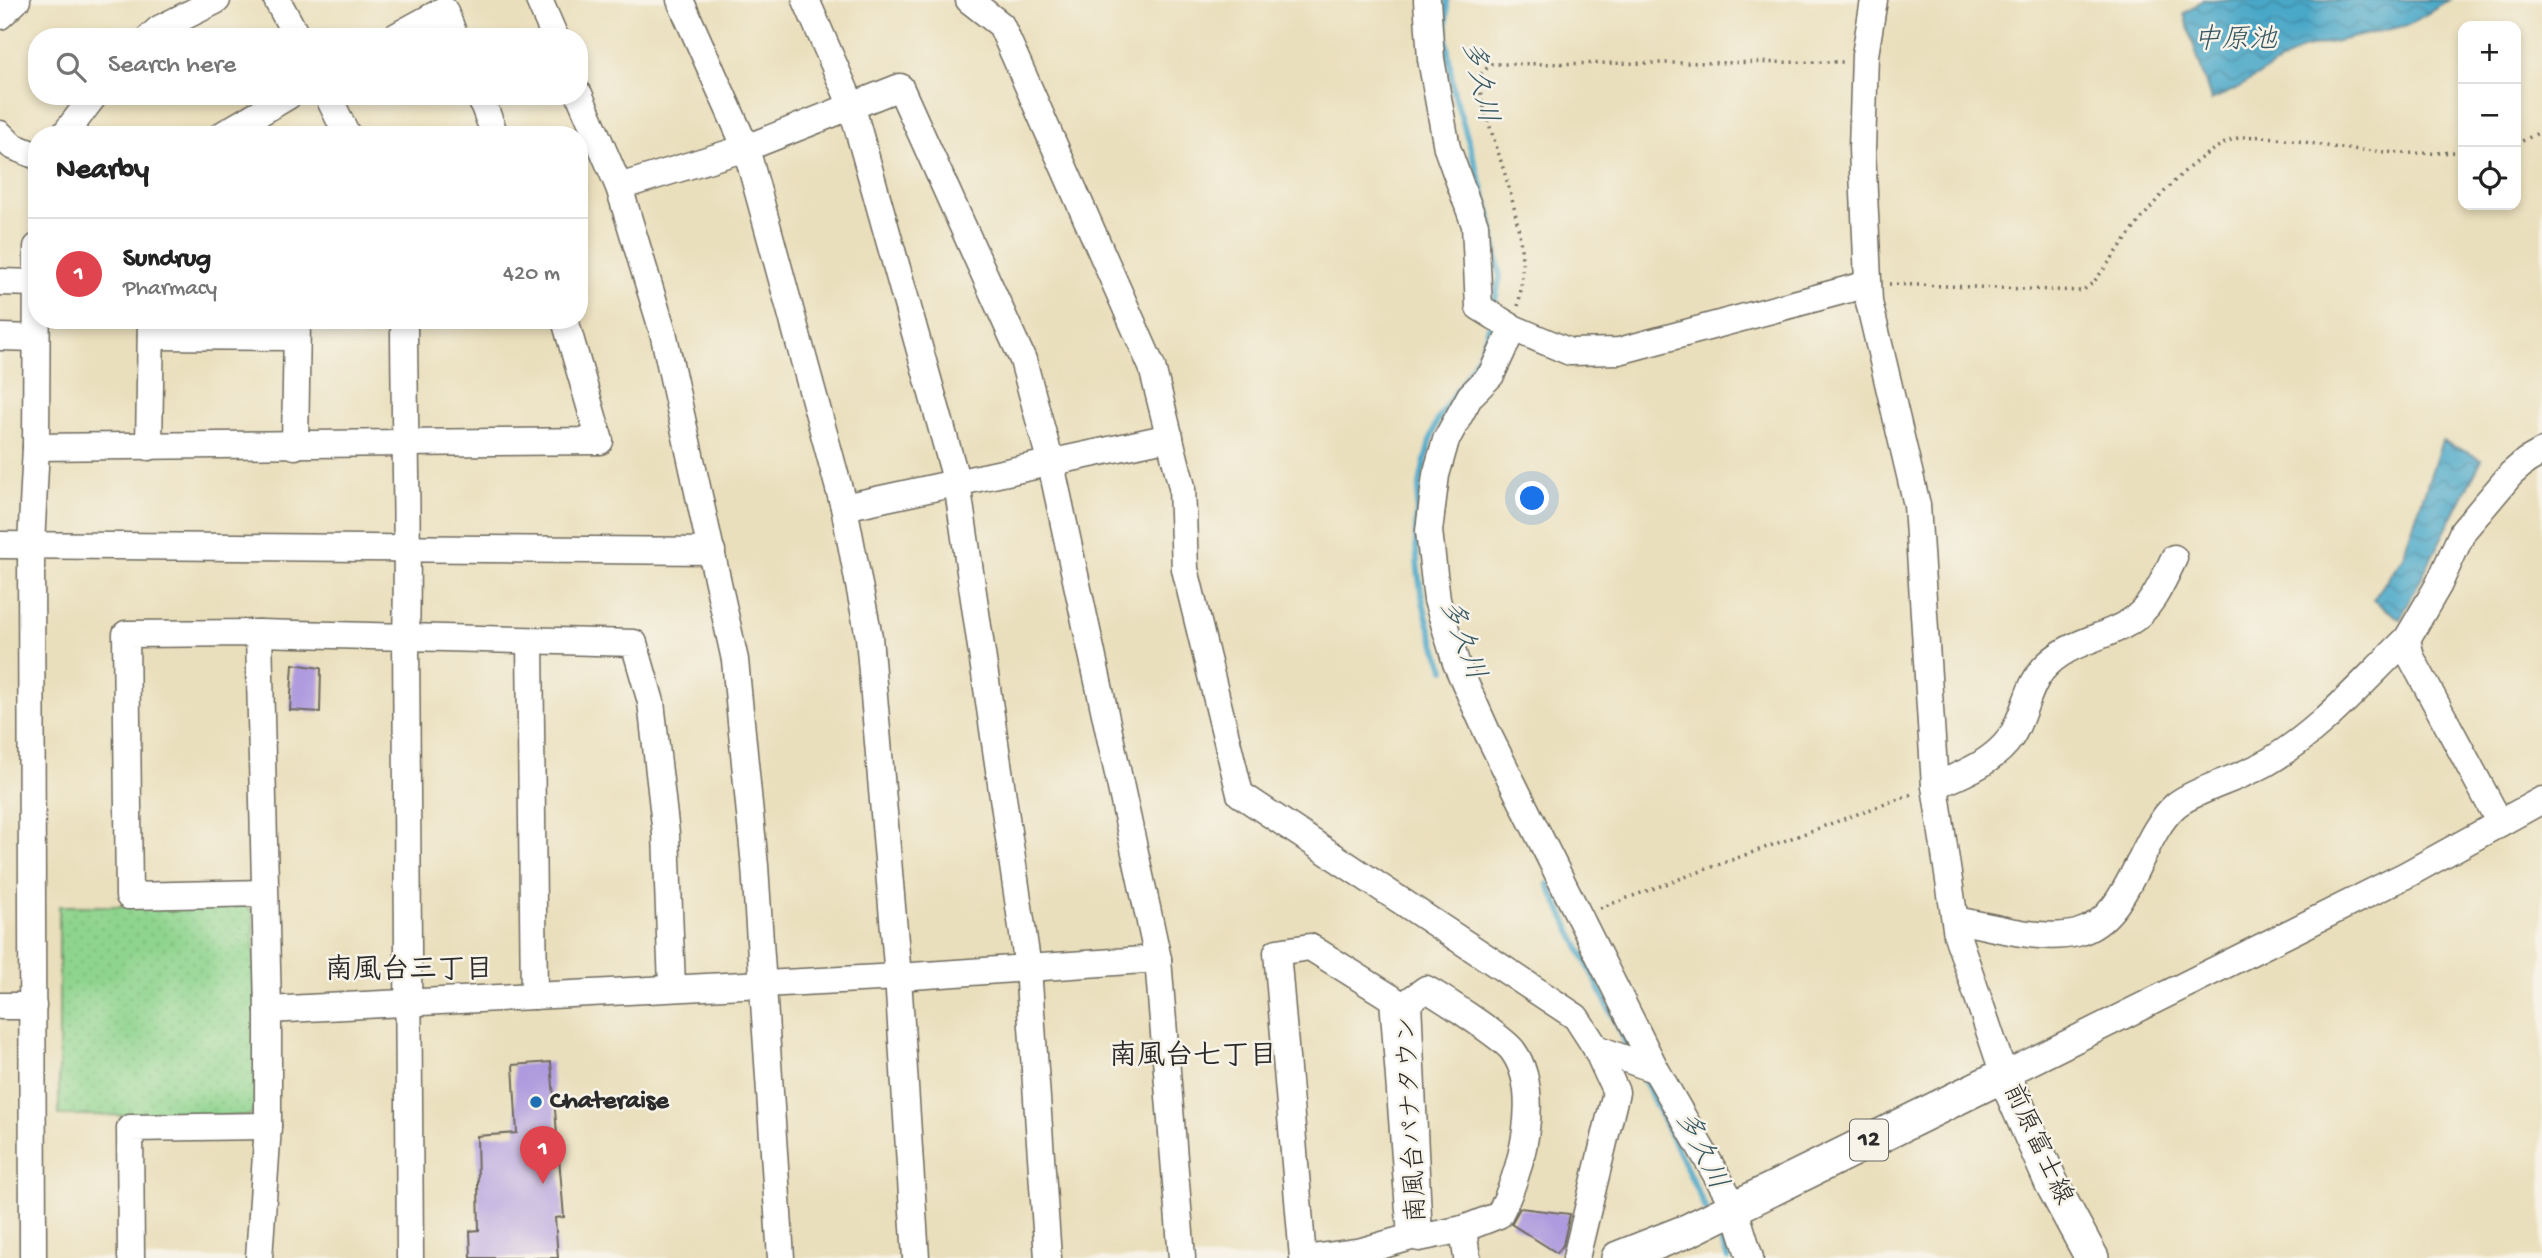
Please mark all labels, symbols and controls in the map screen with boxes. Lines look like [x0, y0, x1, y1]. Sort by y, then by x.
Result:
map controls [2458, 21, 2521, 210]
button: + [2458, 21, 2521, 84]
water label: 中原池 [2193, 24, 2278, 58]
search box [28, 28, 588, 105]
water label: 多久川 [1453, 37, 1504, 127]
icon: search [52, 48, 90, 86]
text: Search here [108, 51, 236, 82]
button: − [2458, 84, 2521, 147]
button: locate [2458, 147, 2521, 210]
text: Nearby [56, 154, 149, 189]
text: Sundrug [123, 245, 211, 276]
text: 1 [74, 261, 84, 288]
text: 420 m [503, 261, 560, 288]
text: Pharmacy [123, 276, 217, 303]
your location [1515, 481, 1549, 515]
water label: 多久川 [1431, 595, 1492, 685]
district label: 南風台三丁目 [325, 953, 493, 988]
street label: 南風台パナタウン [1391, 1015, 1435, 1223]
district label: 南風台七丁目 [1109, 1039, 1277, 1074]
street label: 前原富士線 [1994, 1079, 2079, 1210]
place label: Chateraise [550, 1087, 670, 1118]
marker: Chateraise [528, 1094, 544, 1110]
water label: 多久川 [1667, 1106, 1734, 1196]
road number: 12 [1850, 1120, 1888, 1160]
pin: 1 [520, 1126, 566, 1184]

